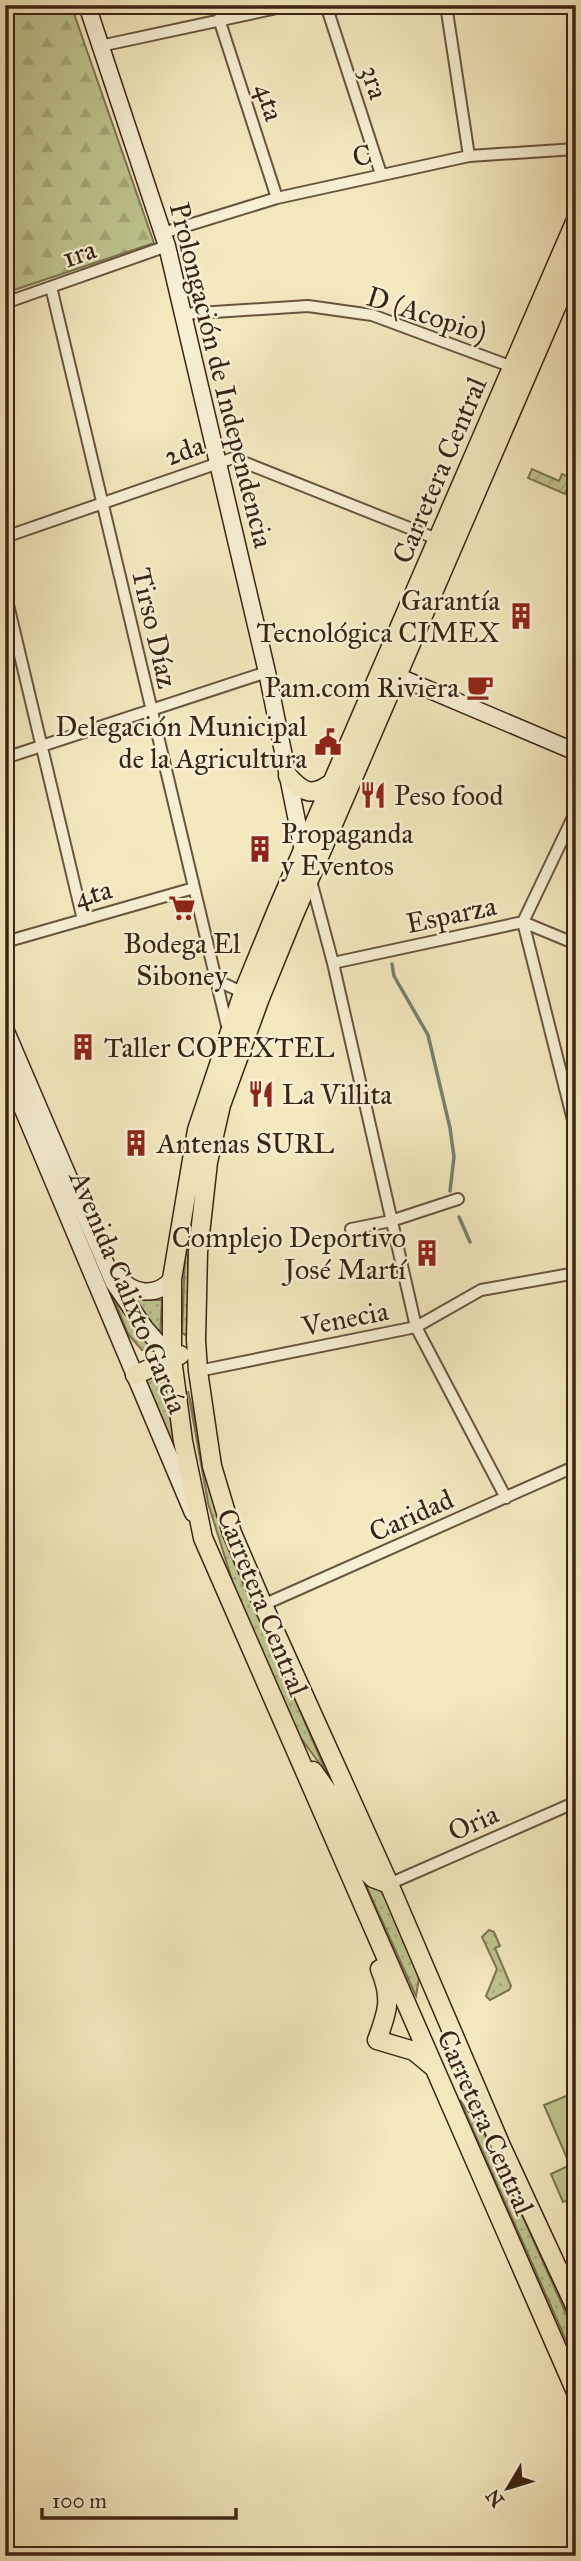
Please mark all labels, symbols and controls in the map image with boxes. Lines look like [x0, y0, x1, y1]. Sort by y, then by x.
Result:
street label: 3ra [353, 61, 396, 104]
street label: 4ta [247, 79, 292, 125]
street label: C [349, 136, 375, 175]
street label: Prolongación de Independencia [162, 199, 281, 552]
street label: 1ra [58, 231, 101, 275]
street label: D (Acopio) [362, 279, 491, 350]
street label: Carretera Central [384, 371, 495, 569]
street label: 2da [160, 427, 209, 473]
street label: Tirso Díaz [124, 564, 185, 692]
place label: Garantía Tecnológica CIMEX [256, 583, 500, 650]
building icon: Garantía Tecnológica CIMEX [506, 601, 536, 631]
place label: Pam.com Riviera [265, 670, 459, 705]
cafe icon: Pam.com Riviera [465, 672, 495, 702]
place label: Delegación Municipal de la Agricultura [55, 709, 307, 776]
public building icon: Delegación Municipal de la Agricultura [313, 727, 343, 757]
place label: Peso food [394, 778, 504, 813]
restaurant icon: Peso food [358, 780, 388, 810]
place label: Propaganda y Eventos [281, 816, 413, 883]
building icon: Propaganda y Eventos [245, 834, 275, 864]
street label: 4ta [70, 871, 116, 915]
street label: Esparza [403, 888, 500, 941]
supermarket icon: Bodega El Siboney [167, 893, 197, 923]
place label: Bodega El Siboney [123, 926, 241, 993]
place label: Taller COPEXTEL [104, 1030, 335, 1065]
building icon: Taller COPEXTEL [68, 1032, 98, 1062]
place label: La Villita [282, 1077, 392, 1112]
restaurant icon: La Villita [246, 1079, 276, 1109]
place label: Antenas SURL [156, 1126, 335, 1161]
building icon: Antenas SURL [121, 1128, 151, 1158]
street label: Avenida Calixto García [61, 1165, 196, 1419]
place label: Complejo Deportivo José Martí [172, 1220, 407, 1287]
building icon: Complejo Deportivo José Martí [412, 1238, 442, 1268]
street label: Venecia [298, 1293, 391, 1344]
street label: Caridad [363, 1481, 459, 1550]
street label: Carretera Central [209, 1503, 316, 1701]
street label: Oria [443, 1796, 504, 1849]
street label: Carretera Central [429, 2024, 542, 2221]
north arrow [472, 2452, 542, 2522]
scale bar [42, 2477, 236, 2521]
text: N [481, 2485, 509, 2512]
text: 100 m [52, 2488, 107, 2514]

